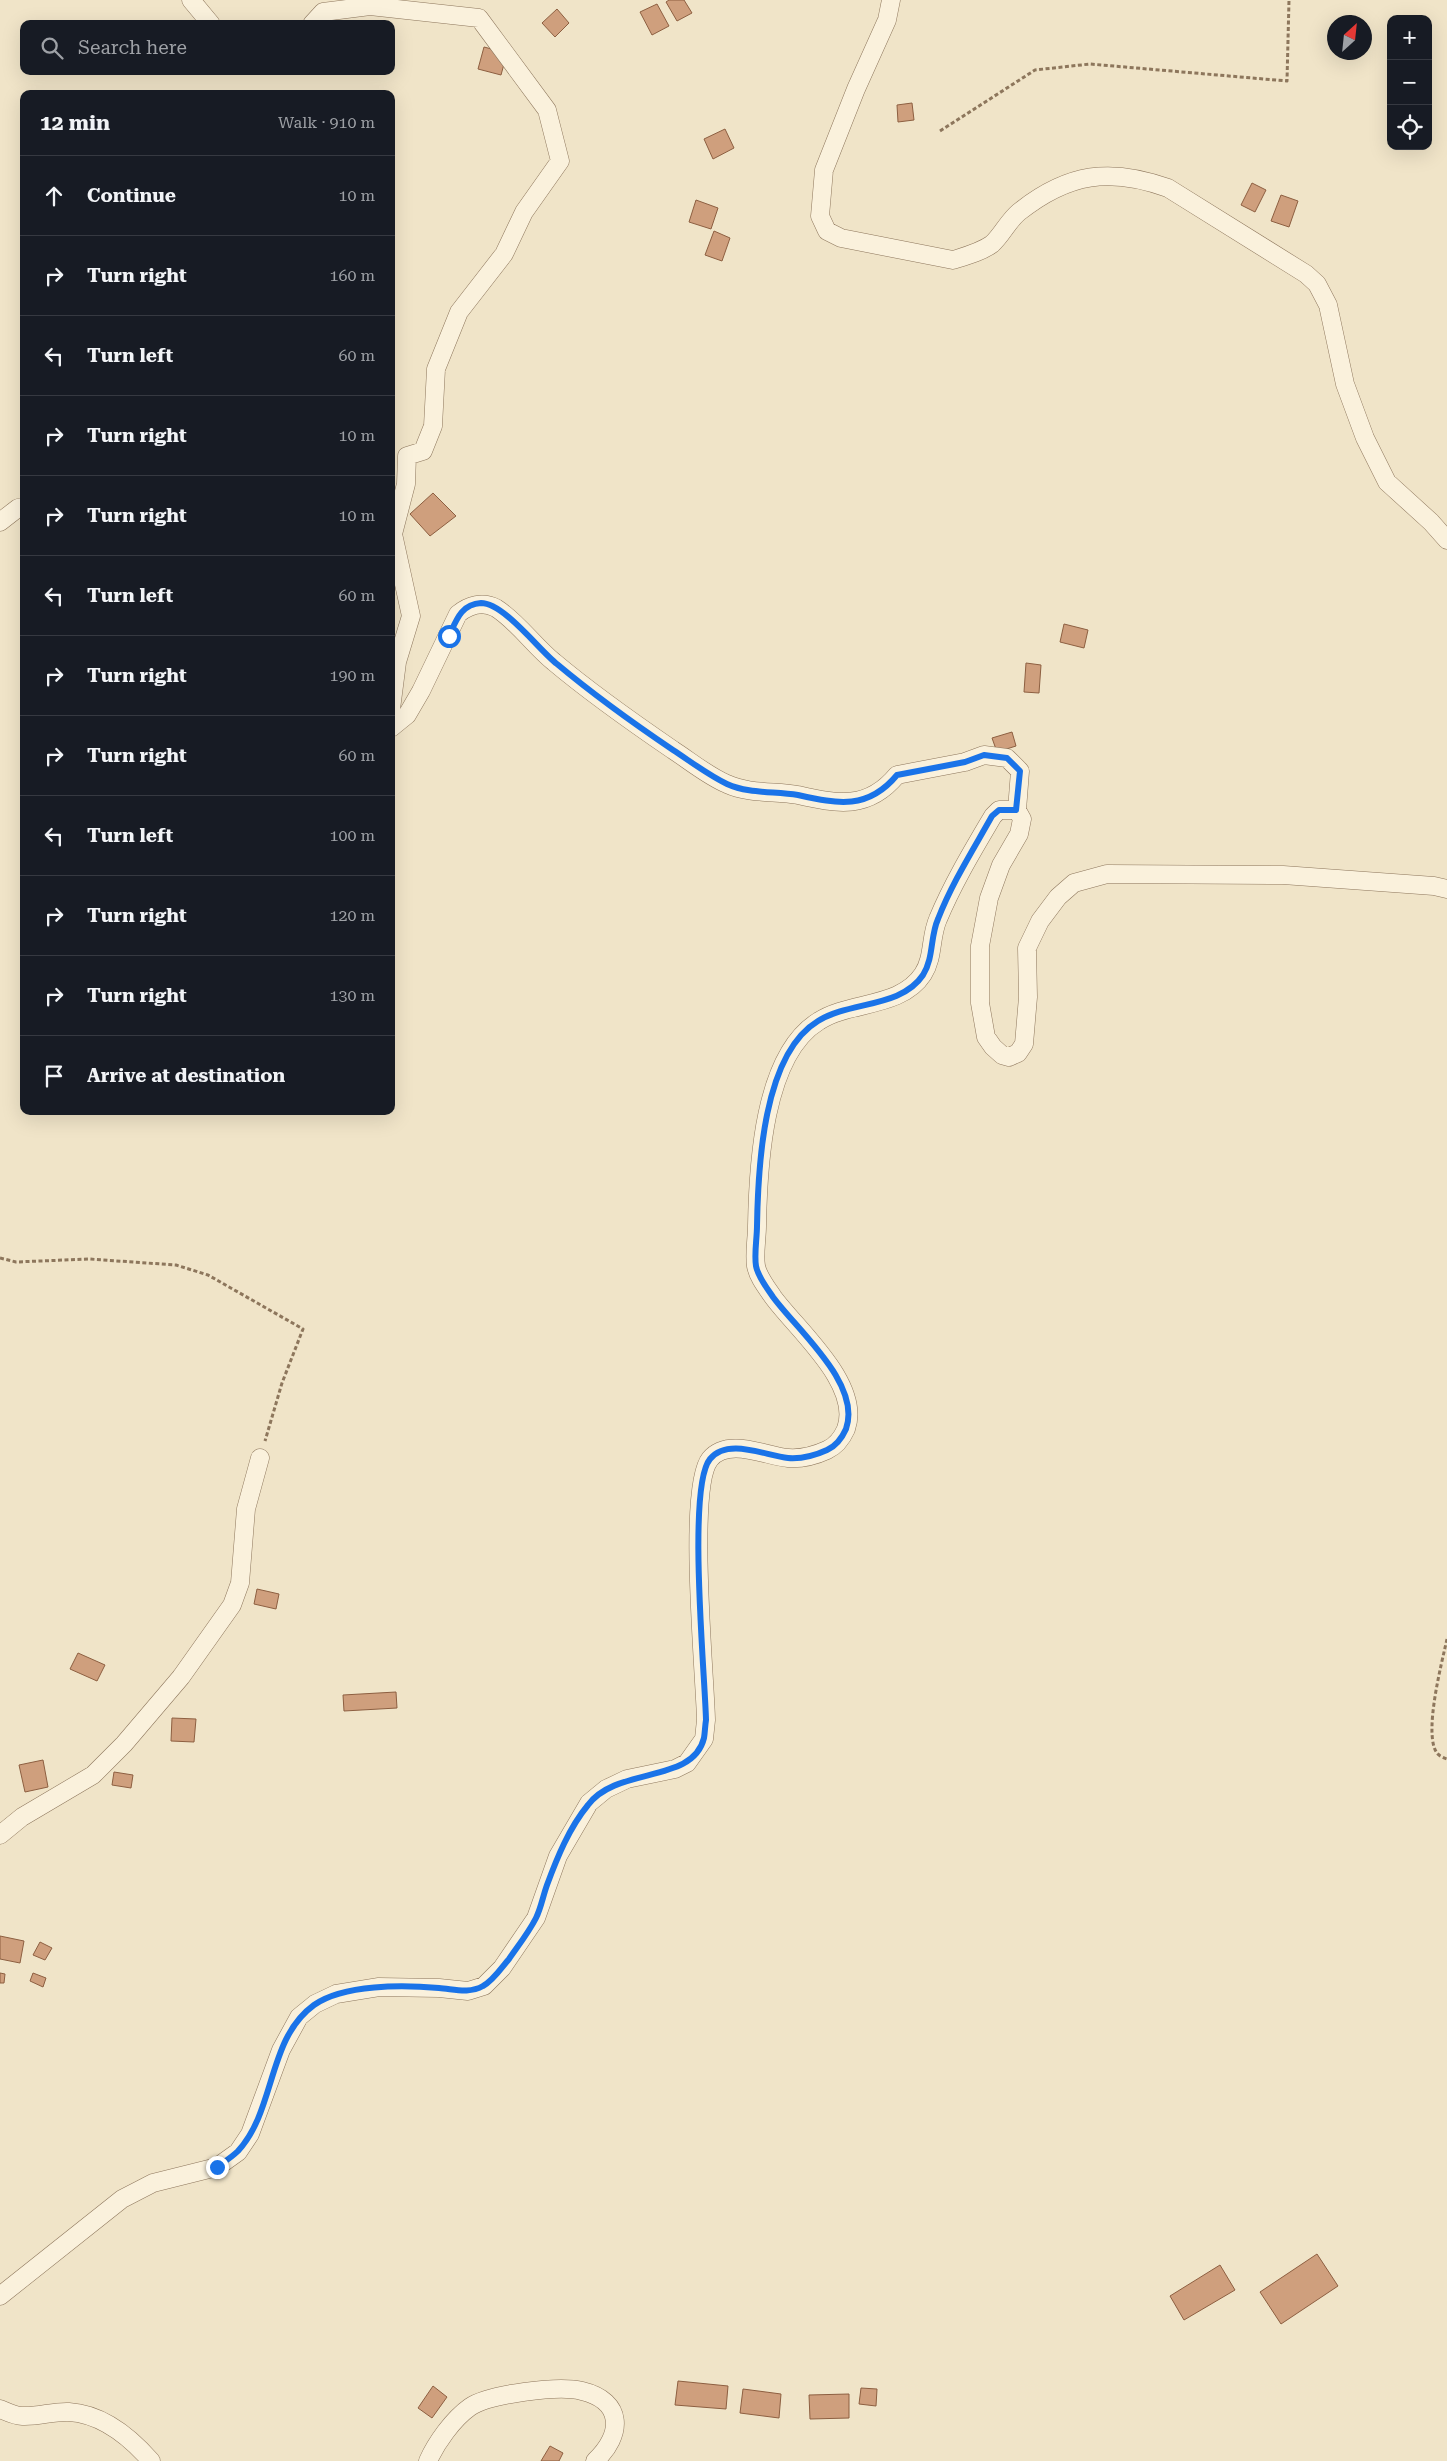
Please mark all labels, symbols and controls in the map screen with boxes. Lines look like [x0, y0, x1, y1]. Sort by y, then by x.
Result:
north arrow [1327, 15, 1372, 60]
map controls [1387, 15, 1432, 150]
button: + [1387, 15, 1432, 60]
search box [20, 20, 395, 75]
icon: search [38, 34, 66, 62]
text: Search here [78, 36, 187, 59]
button: − [1387, 60, 1432, 105]
button: locate [1387, 105, 1432, 150]
text: 12 min [40, 111, 110, 135]
text: Walk · 910 m [278, 113, 375, 132]
icon: ahead [40, 182, 68, 210]
text: Continue [87, 184, 176, 207]
text: 10 m [338, 186, 375, 205]
icon: right [40, 262, 68, 290]
text: Turn right [87, 264, 187, 287]
text: 160 m [329, 266, 375, 285]
icon: left [40, 342, 68, 370]
text: Turn left [87, 344, 173, 367]
text: 60 m [338, 346, 375, 365]
icon: right [40, 422, 68, 450]
text: Turn right [87, 424, 187, 447]
text: 10 m [338, 426, 375, 445]
icon: right [40, 502, 68, 530]
text: Turn right [87, 504, 187, 527]
text: 10 m [338, 506, 375, 525]
icon: left [40, 582, 68, 610]
text: Turn left [87, 584, 173, 607]
text: 60 m [338, 586, 375, 605]
route start [438, 625, 461, 648]
icon: right [40, 662, 68, 690]
text: Turn right [87, 664, 187, 687]
text: 190 m [329, 666, 375, 685]
icon: right [40, 742, 68, 770]
text: Turn right [87, 744, 187, 767]
text: 60 m [338, 746, 375, 765]
icon: left [40, 822, 68, 850]
text: Turn left [87, 824, 173, 847]
text: 100 m [329, 826, 375, 845]
icon: right [40, 902, 68, 930]
text: Turn right [87, 904, 187, 927]
text: 120 m [329, 906, 375, 925]
icon: right [40, 982, 68, 1010]
text: Turn right [87, 984, 187, 1007]
text: 130 m [329, 986, 375, 1005]
icon: arrive [40, 1062, 68, 1090]
text: Arrive at destination [87, 1064, 285, 1087]
route end [206, 2156, 229, 2179]

